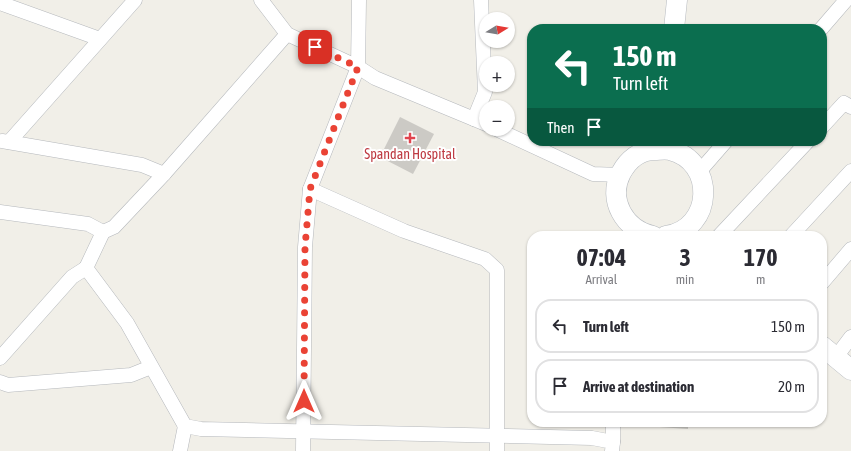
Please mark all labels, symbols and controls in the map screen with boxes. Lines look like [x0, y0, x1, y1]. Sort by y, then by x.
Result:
north arrow [479, 12, 515, 48]
map controls [479, 12, 515, 136]
pin [298, 30, 332, 64]
icon: arrive [304, 36, 326, 58]
icon: left [547, 40, 599, 92]
text: 150 m [613, 40, 676, 72]
button: + [479, 56, 515, 92]
text: Turn left [613, 73, 668, 94]
button: − [479, 100, 515, 136]
icon: arrive [583, 116, 605, 138]
text: Then [547, 119, 575, 136]
marker: Spandan Hospital [404, 132, 416, 144]
place label: Spandan Hospital [364, 146, 456, 162]
text: 07:04 [576, 244, 626, 271]
text: 3 [679, 244, 691, 271]
text: 170 [744, 244, 778, 271]
text: Arrival [585, 272, 617, 287]
text: min [676, 272, 694, 287]
text: m [756, 272, 765, 287]
icon: left [549, 315, 571, 337]
text: Turn left [583, 318, 629, 335]
text: 150 m [771, 318, 805, 335]
icon: arrive [549, 375, 571, 397]
text: Arrive at destination [583, 378, 694, 395]
text: 20 m [778, 378, 805, 395]
position arrow [283, 380, 325, 422]

